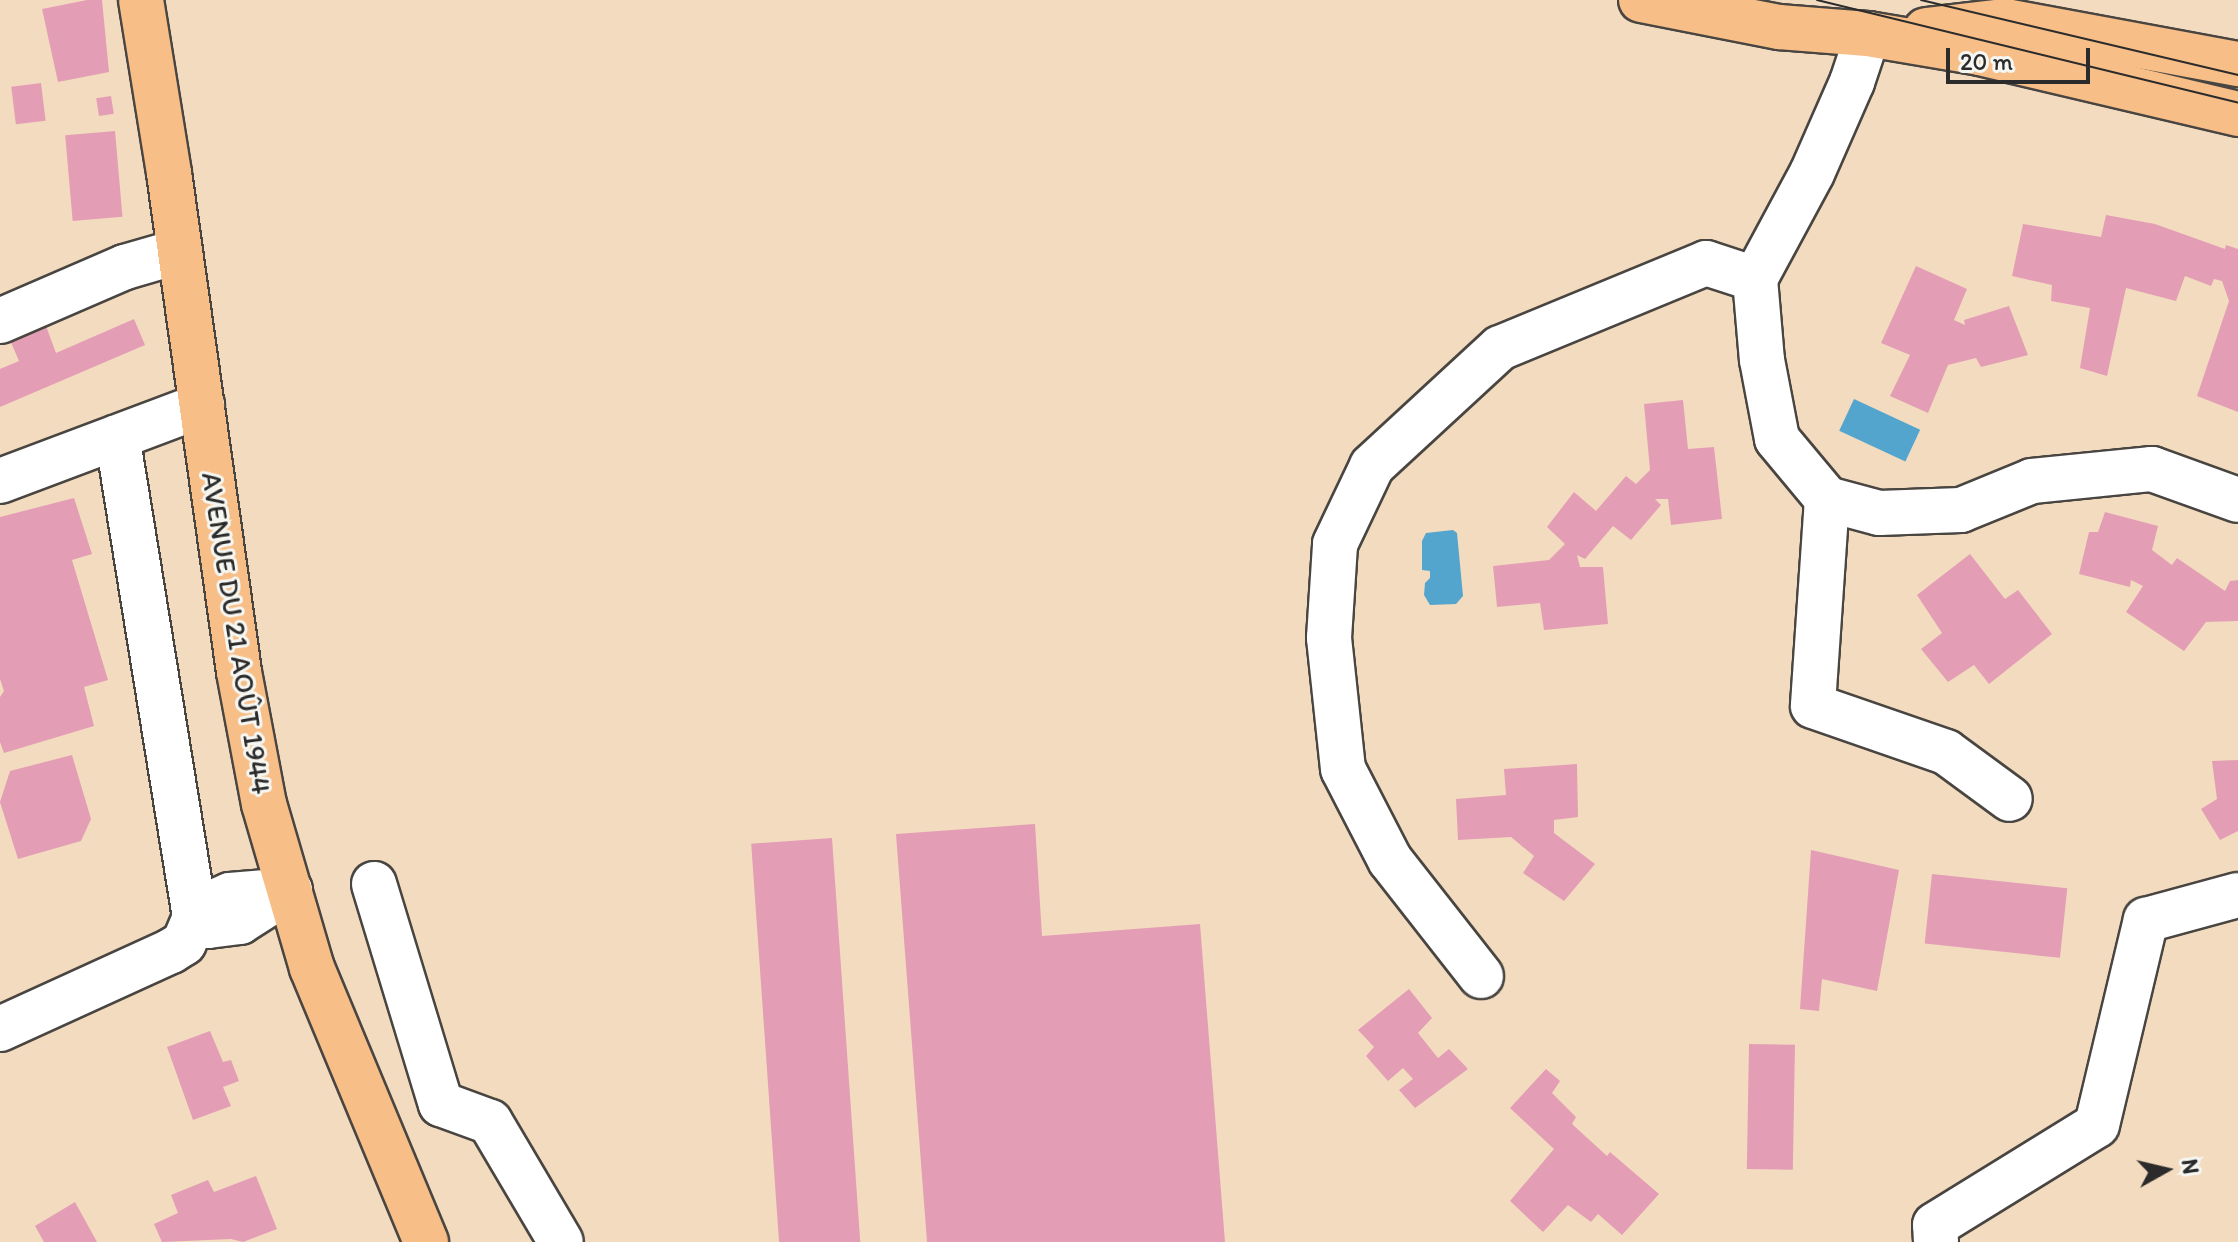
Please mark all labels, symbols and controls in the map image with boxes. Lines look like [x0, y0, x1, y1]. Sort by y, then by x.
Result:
scale bar [1950, 32, 2094, 82]
text: 20 m [1960, 47, 2013, 76]
street label: AVENUE DU 21 AOÛT 1944 [195, 470, 279, 796]
north arrow [2126, 1130, 2206, 1210]
text: N [2176, 1157, 2205, 1176]

